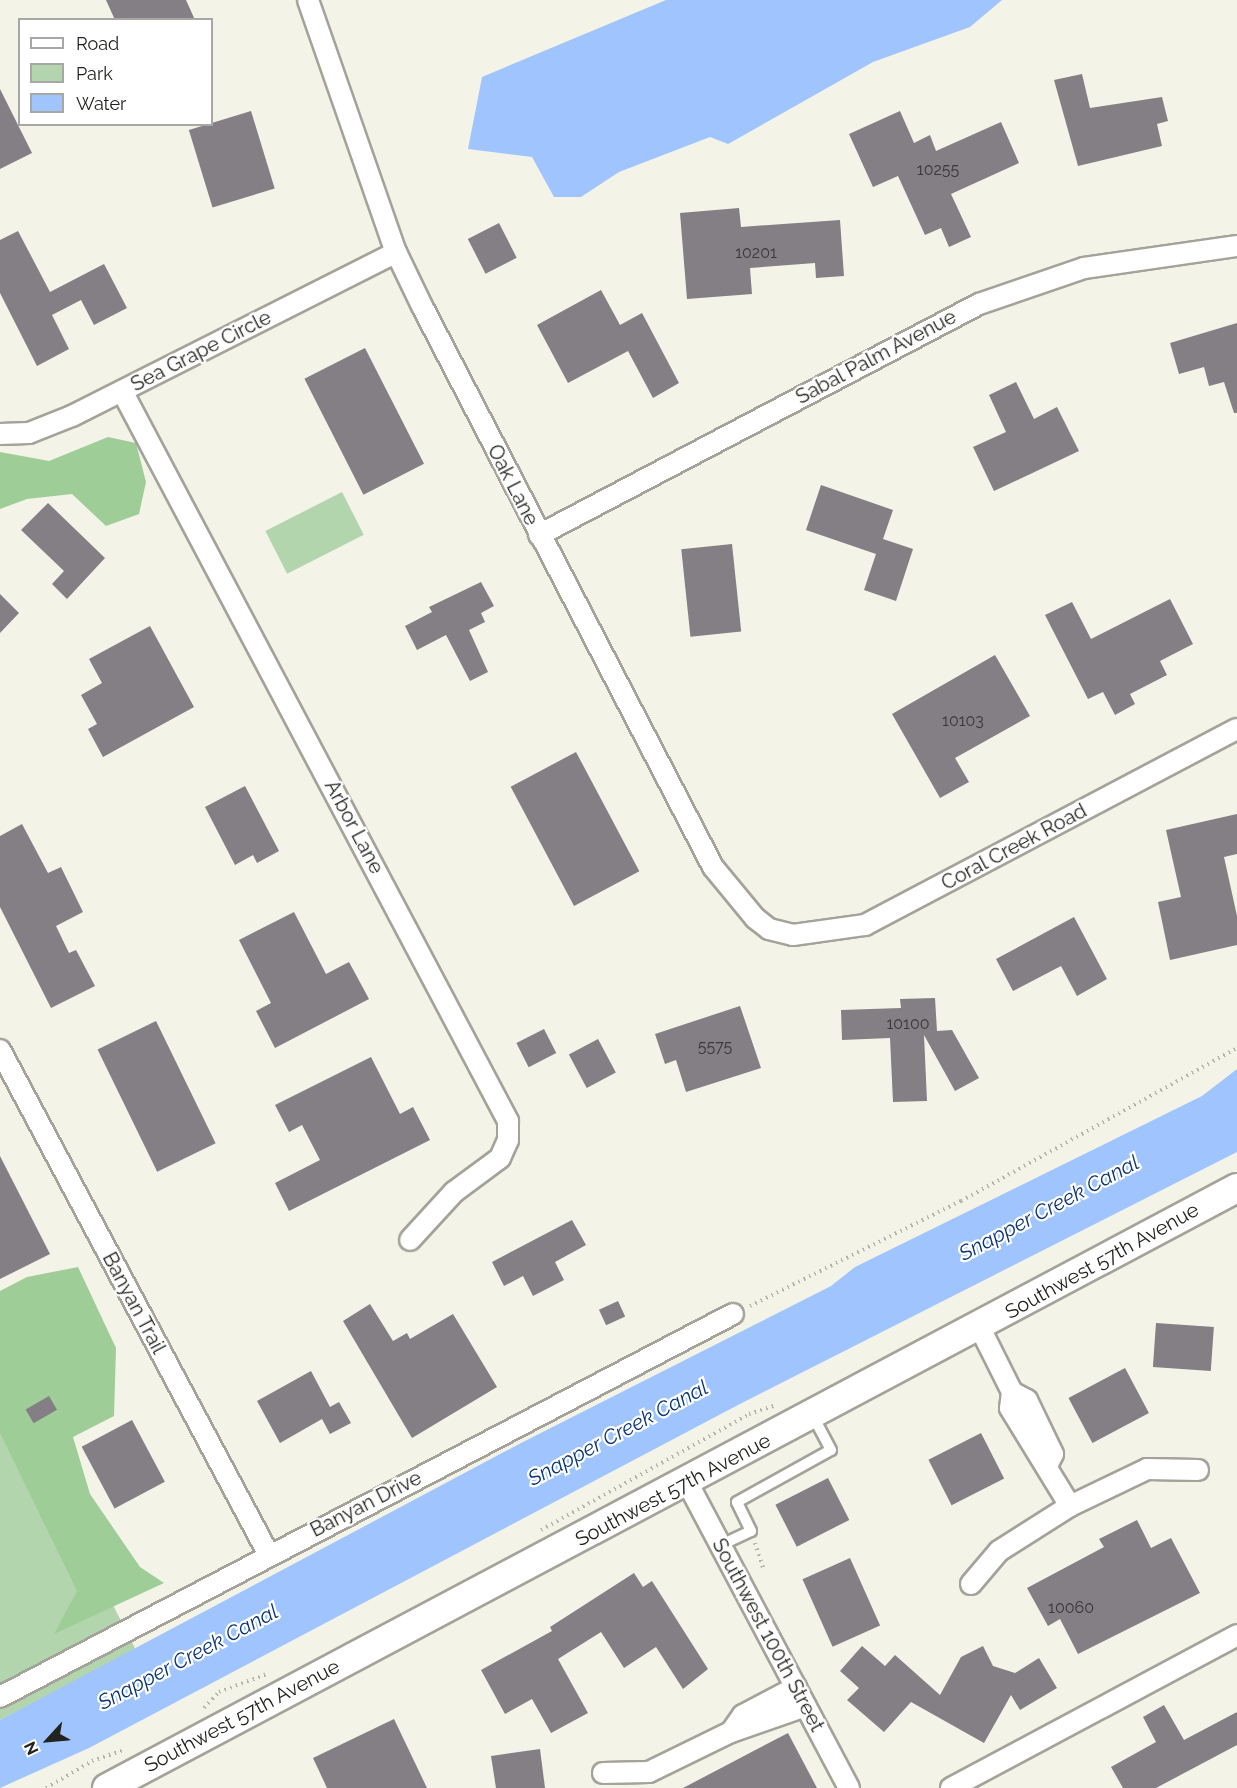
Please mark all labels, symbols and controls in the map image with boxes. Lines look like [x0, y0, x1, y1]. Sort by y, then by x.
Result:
legend [18, 18, 213, 126]
text: Road [76, 33, 119, 54]
text: Park [76, 63, 113, 84]
text: Water [76, 93, 126, 114]
house number: 10255 [917, 160, 959, 180]
house number: 10201 [735, 243, 777, 263]
street label: Sabal Palm Avenue [791, 304, 961, 410]
street label: Sea Grape Circle [127, 305, 275, 397]
street label: Oak Lane [482, 441, 544, 529]
house number: 10103 [942, 711, 984, 731]
street label: Arbor Lane [319, 776, 389, 878]
street label: Coral Creek Road [937, 798, 1091, 896]
house number: 10100 [886, 1014, 930, 1034]
house number: 5575 [698, 1037, 732, 1057]
water label: Snapper Creek Canal [954, 1150, 1144, 1266]
street label: Southwest 57th Avenue [1001, 1198, 1203, 1324]
street label: Banyan Trail [97, 1248, 171, 1358]
water label: Snapper Creek Canal [523, 1375, 713, 1491]
street label: Southwest 57th Avenue [571, 1428, 775, 1552]
street label: Banyan Drive [306, 1466, 426, 1542]
street label: Southwest 100th Street [707, 1534, 829, 1736]
house number: 10060 [1048, 1598, 1094, 1618]
water label: Snapper Creek Canal [93, 1599, 283, 1715]
street label: Southwest 57th Avenue [140, 1654, 344, 1778]
north arrow [18, 1710, 78, 1770]
text: N [20, 1738, 43, 1758]

